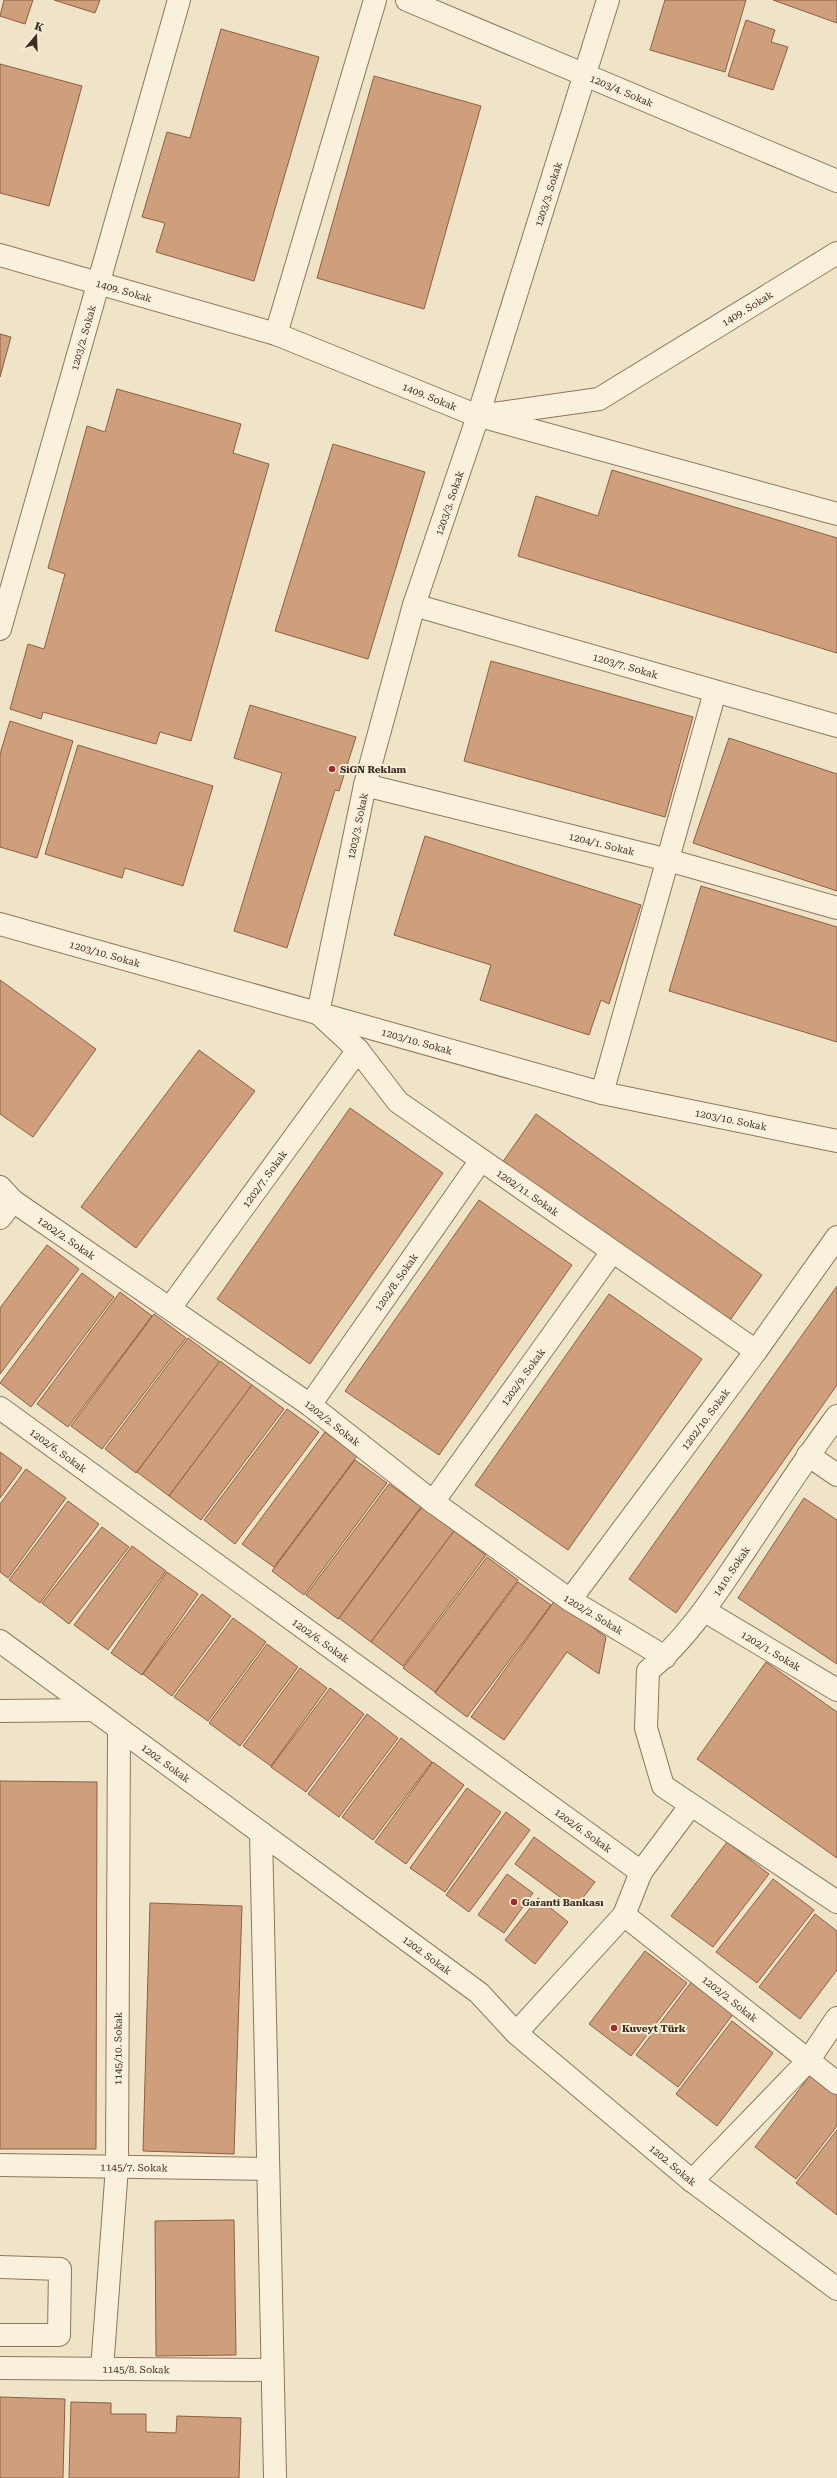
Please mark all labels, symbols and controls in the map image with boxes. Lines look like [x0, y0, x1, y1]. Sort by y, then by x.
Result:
north arrow [16, 16, 56, 56]
text: K [33, 19, 46, 35]
street label: 1203/4. Sokak [588, 73, 655, 109]
street label: 1203/3. Sokak [533, 160, 564, 228]
street label: 1409. Sokak [95, 278, 154, 304]
street label: 1409. Sokak [720, 288, 775, 328]
street label: 1203/2. Sokak [69, 303, 98, 372]
street label: 1409. Sokak [401, 381, 459, 413]
street label: 1203/3. Sokak [433, 469, 466, 537]
street label: 1203/7. Sokak [591, 651, 660, 681]
marker: SiGN Reklam [327, 764, 337, 774]
place label: SiGN Reklam [340, 764, 407, 775]
street label: 1203/3. Sokak [345, 791, 370, 860]
street label: 1204/1. Sokak [568, 831, 637, 858]
street label: 1203/10. Sokak [68, 939, 142, 969]
street label: 1203/10. Sokak [380, 1026, 454, 1057]
street label: 1203/10. Sokak [694, 1107, 769, 1133]
street label: 1202/7. Sokak [240, 1148, 289, 1210]
street label: 1202/11. Sokak [494, 1167, 561, 1219]
street label: 1202/2. Sokak [35, 1214, 98, 1262]
street label: 1202/8. Sokak [372, 1251, 421, 1313]
street label: 1202/9. Sokak [499, 1346, 548, 1408]
street label: 1202/10. Sokak [679, 1386, 732, 1452]
street label: 1202/2. Sokak [302, 1398, 363, 1449]
street label: 1202/6. Sokak [27, 1426, 89, 1475]
street label: 1410. Sokak [711, 1544, 752, 1598]
street label: 1202/2. Sokak [561, 1592, 626, 1637]
street label: 1202/6. Sokak [290, 1616, 352, 1665]
street label: 1202/1. Sokak [739, 1629, 803, 1673]
street label: 1202. Sokak [139, 1742, 193, 1785]
street label: 1202/6. Sokak [552, 1806, 614, 1855]
marker: Garanti Bankası [509, 1897, 519, 1907]
place label: Garanti Bankası [522, 1897, 604, 1908]
street label: 1202. Sokak [400, 1934, 454, 1977]
street label: 1202/2. Sokak [700, 1974, 760, 2025]
street label: 1145/10. Sokak [112, 2011, 124, 2085]
marker: Kuveyt Türk [609, 2023, 619, 2033]
place label: Kuveyt Türk [622, 2023, 686, 2034]
street label: 1202. Sokak [647, 2143, 699, 2189]
street label: 1145/7. Sokak [100, 2161, 169, 2174]
street label: 1145/8. Sokak [102, 2364, 171, 2375]

